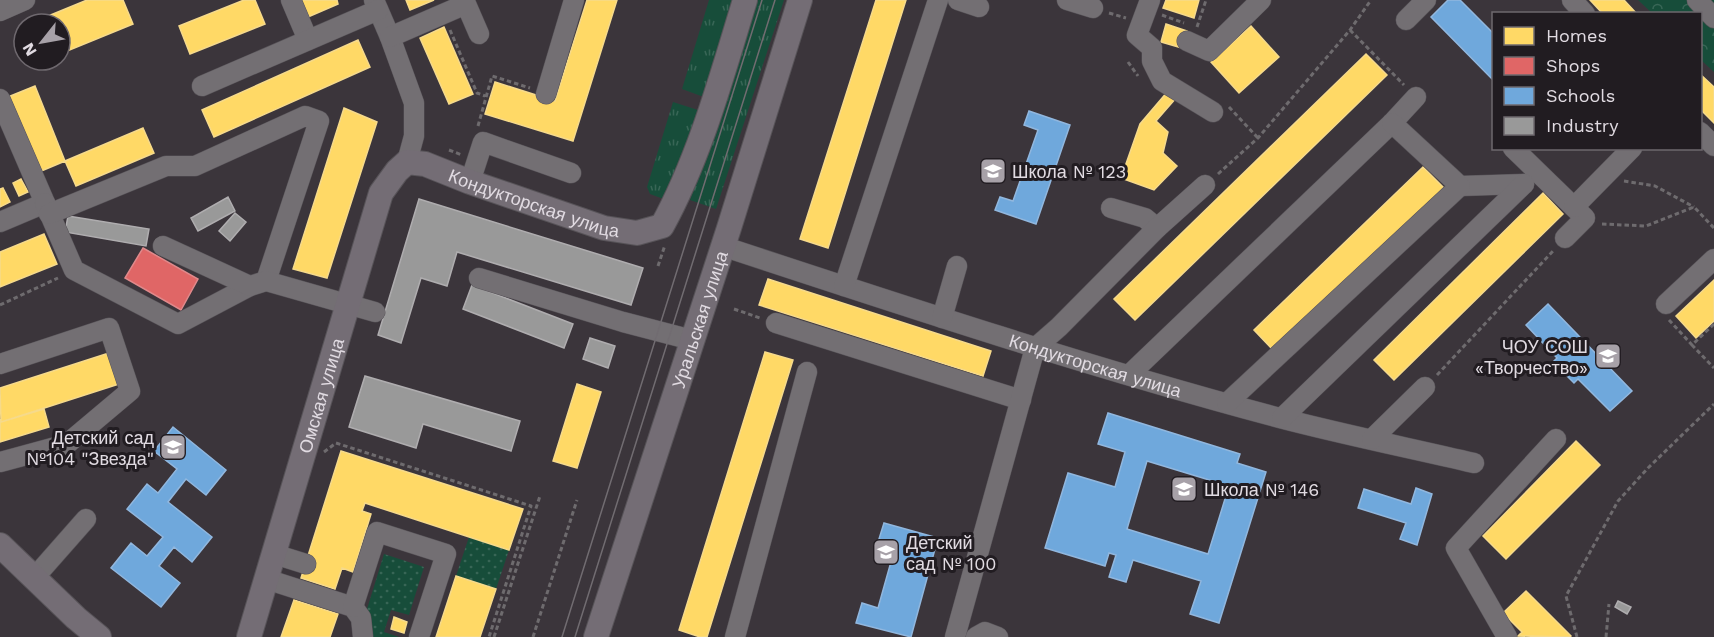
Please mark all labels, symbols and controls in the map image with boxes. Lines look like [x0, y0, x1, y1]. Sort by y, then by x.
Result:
north arrow [12, 12, 72, 72]
legend [1492, 12, 1702, 150]
text: Homes [1546, 25, 1607, 46]
text: N [18, 39, 41, 59]
text: Shops [1546, 55, 1600, 76]
text: Schools [1546, 85, 1615, 106]
text: Industry [1546, 115, 1619, 136]
school or university icon: Школа № 123 [978, 156, 1008, 186]
place label: Школа № 123 [1012, 161, 1126, 182]
street label: Кондукторская улица [446, 164, 622, 241]
street label: Уральская улица [667, 247, 732, 391]
street label: Кондукторская улица [1007, 329, 1185, 401]
street label: Омская улица [294, 334, 348, 456]
place label: ЧОУ СОШ «Творчество» [1475, 336, 1588, 378]
school or university icon: ЧОУ СОШ «Творчество» [1593, 341, 1623, 371]
place label: Детский сад №104 "Звезда" [26, 427, 154, 469]
school or university icon: Детский сад №104 "Звезда" [158, 432, 188, 462]
school or university icon: Школа № 146 [1169, 474, 1199, 504]
place label: Школа № 146 [1204, 479, 1319, 500]
place label: Детский сад № 100 [906, 532, 997, 574]
school or university icon: Детский сад № 100 [871, 537, 901, 567]

